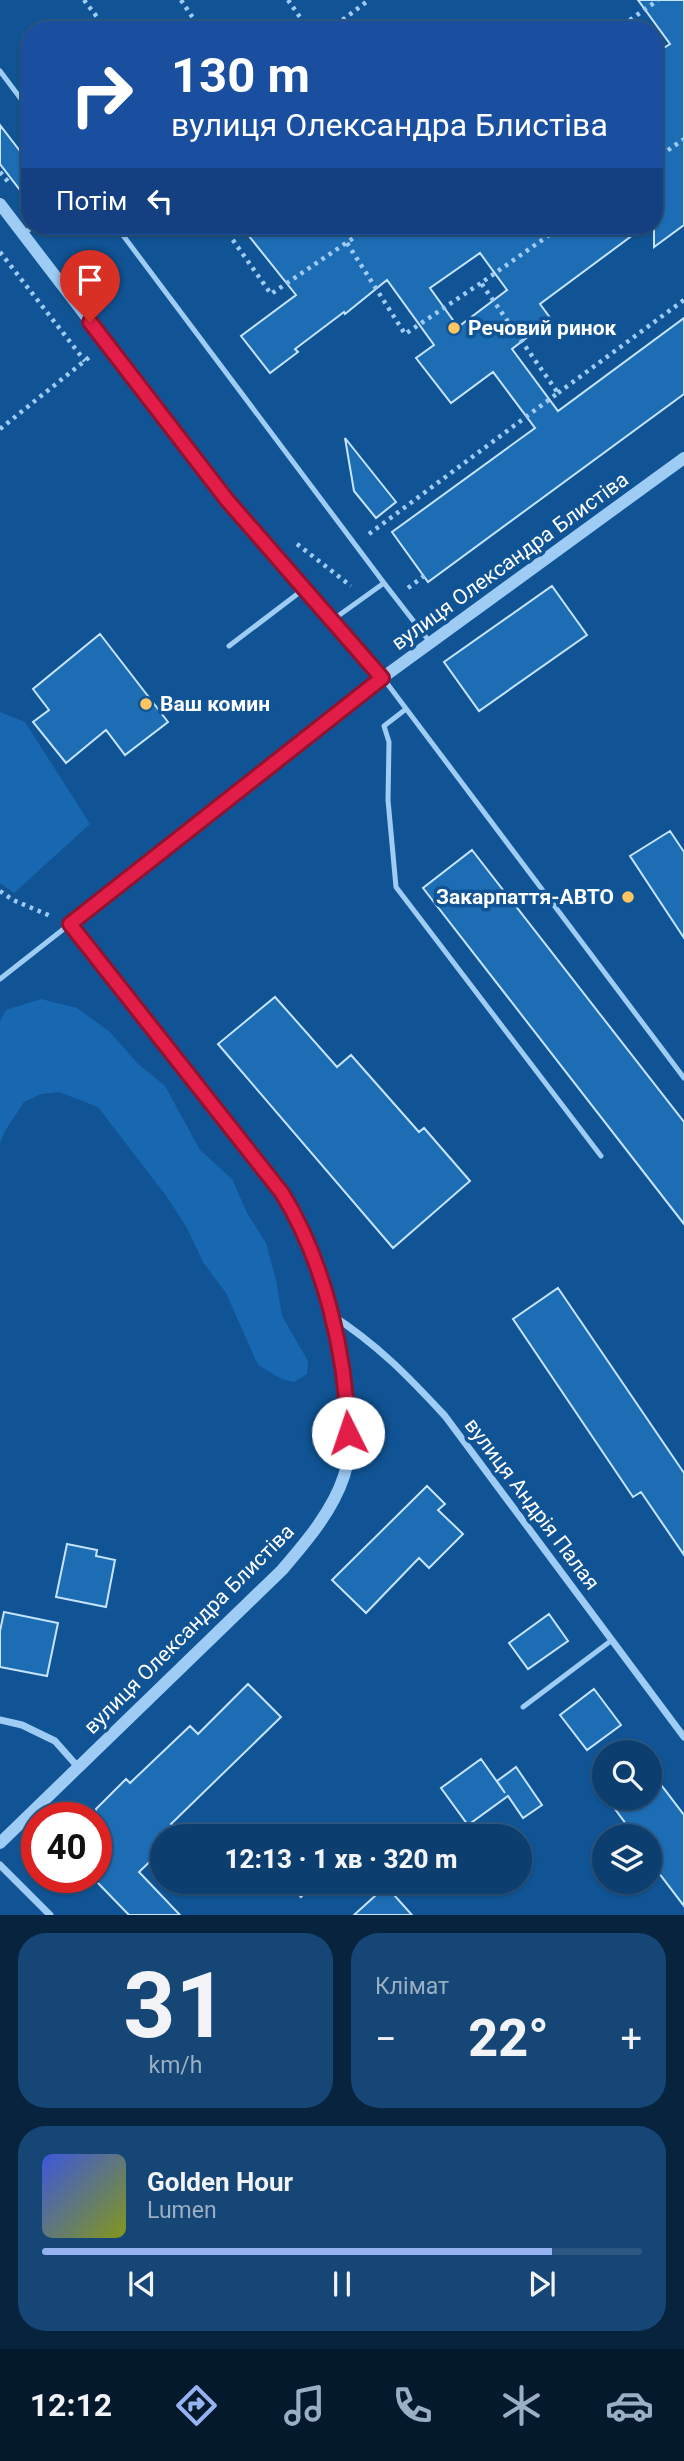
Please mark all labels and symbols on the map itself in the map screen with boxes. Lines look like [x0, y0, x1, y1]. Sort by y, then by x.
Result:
pin [60, 250, 120, 322]
place label: Речовий ринок [468, 316, 617, 340]
marker: Речовий ринок [446, 320, 462, 336]
street label: вулиця Олександра Блистіва [387, 467, 633, 655]
place label: Ваш комин [160, 692, 270, 716]
marker: Ваш комин [138, 696, 154, 712]
place label: Закарпаття-АВТО [436, 885, 614, 909]
marker: Закарпаття-АВТО [620, 889, 636, 905]
position arrow [311, 1396, 385, 1470]
street label: вулиця Андрія Палая [460, 1413, 604, 1595]
street label: вулиця Олександра Блистіва [79, 1519, 299, 1739]
speed limit sign: 40 [21, 1802, 112, 1893]

